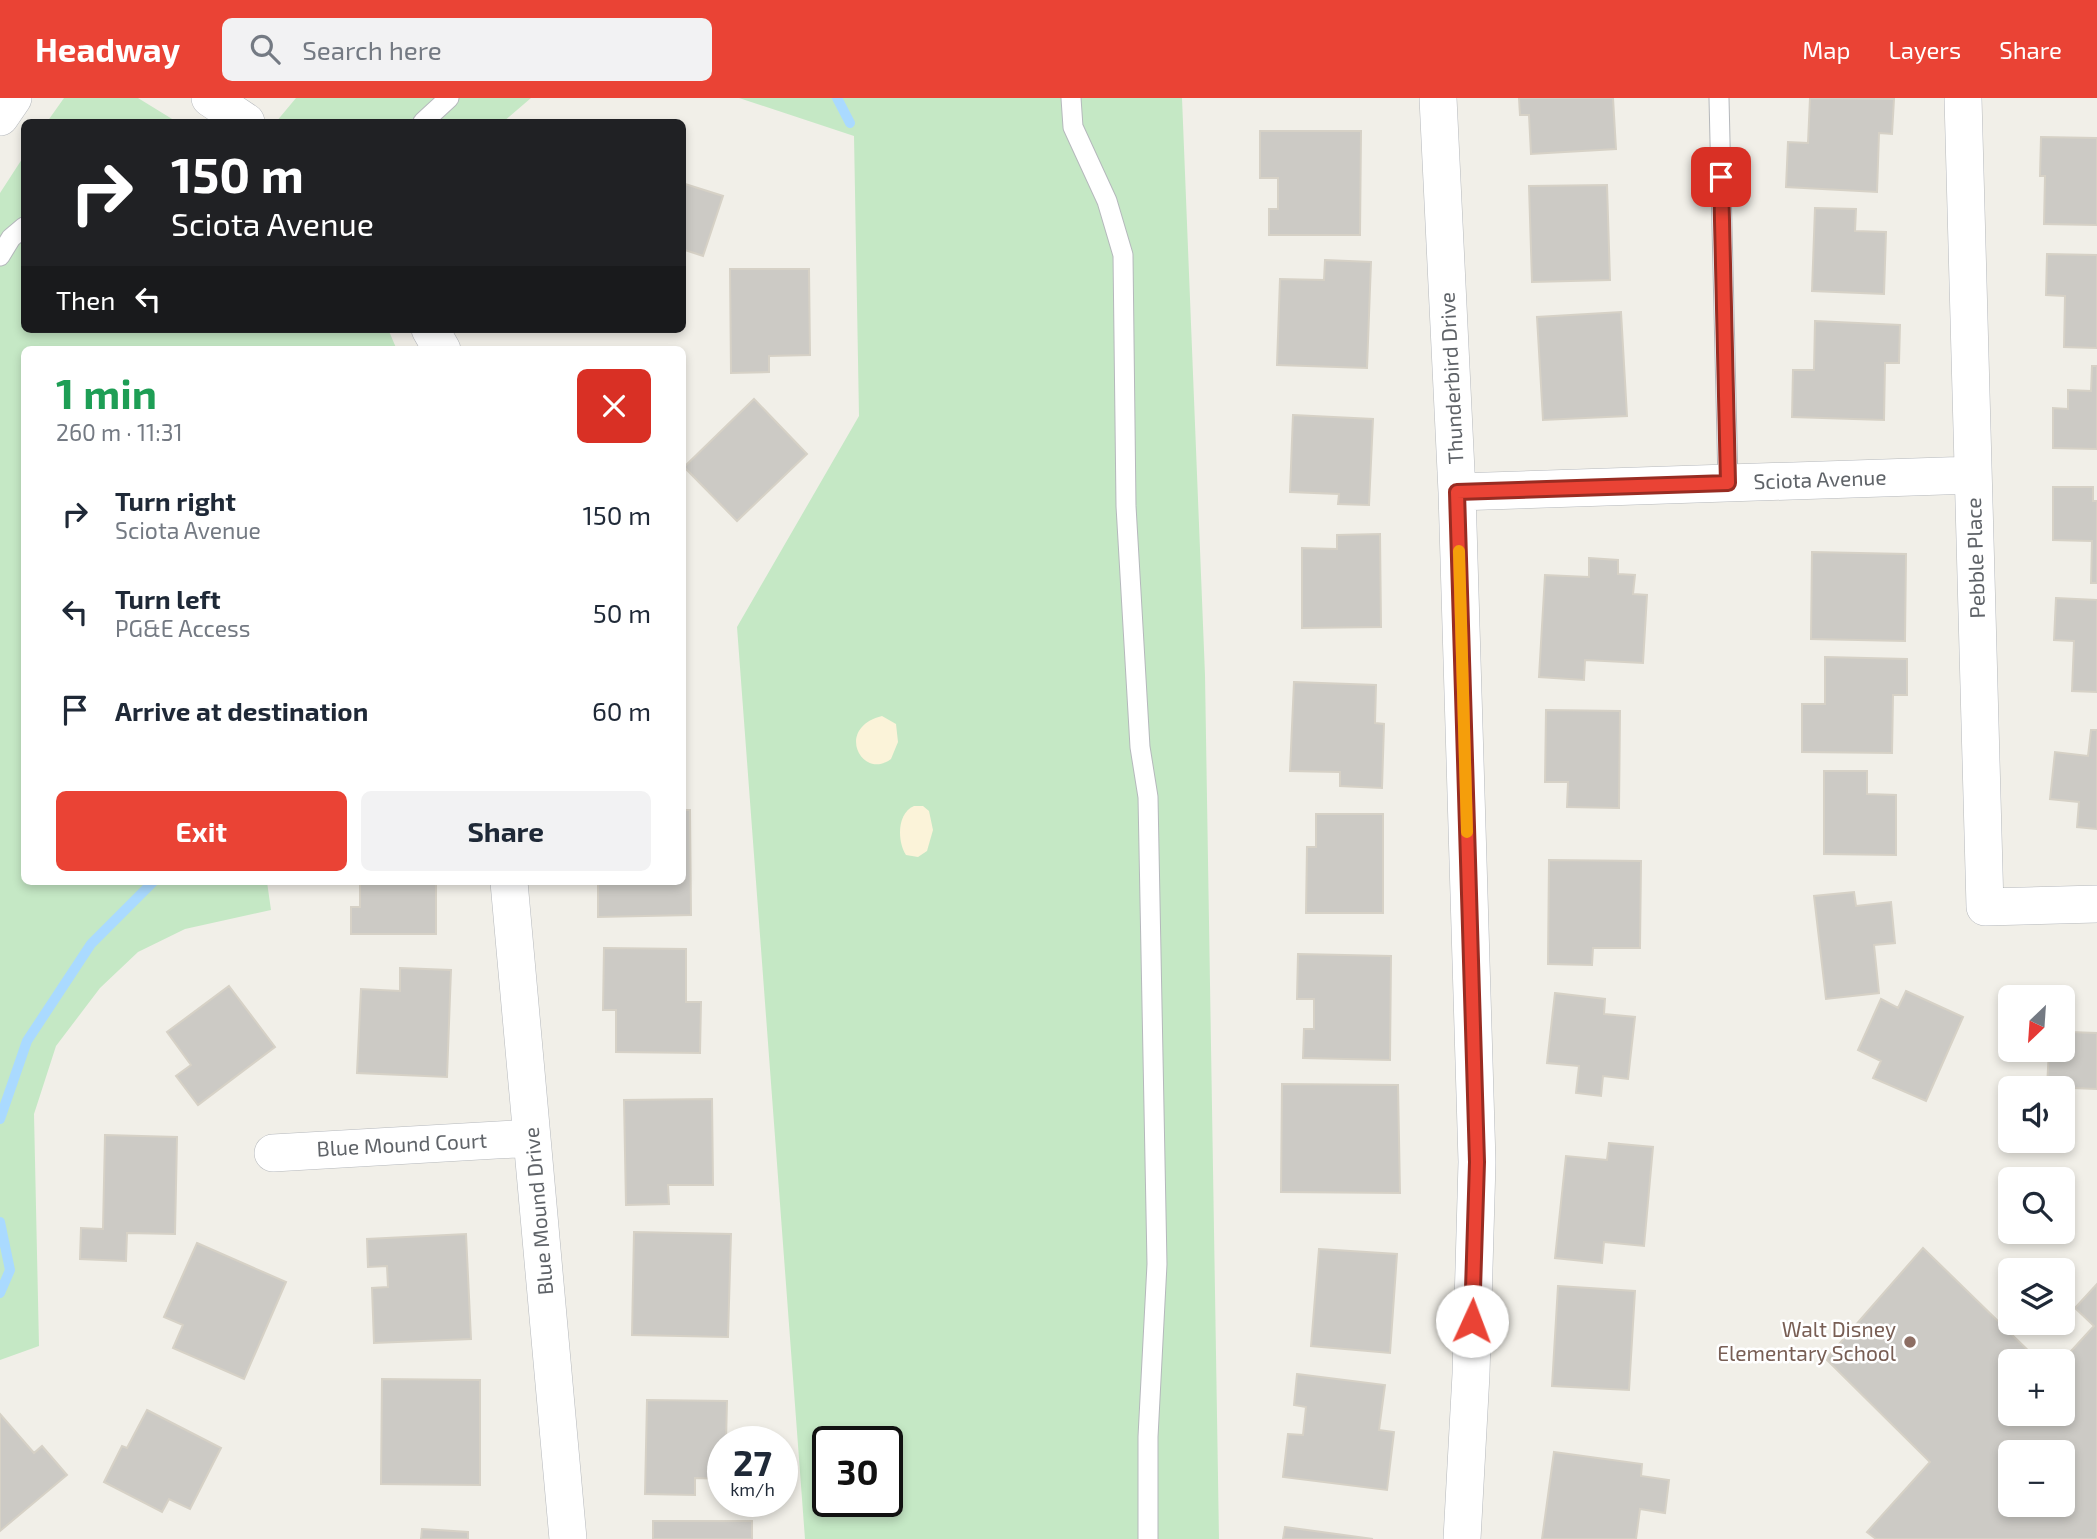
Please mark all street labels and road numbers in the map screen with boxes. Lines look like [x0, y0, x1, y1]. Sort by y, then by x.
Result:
street label: Thunderbird Drive [1434, 291, 1467, 465]
street label: Sciota Avenue [1753, 464, 1887, 493]
street label: Pebble Place [1960, 497, 1989, 619]
street label: Blue Mound Drive [518, 1126, 557, 1296]
street label: Blue Mound Court [316, 1127, 488, 1160]

